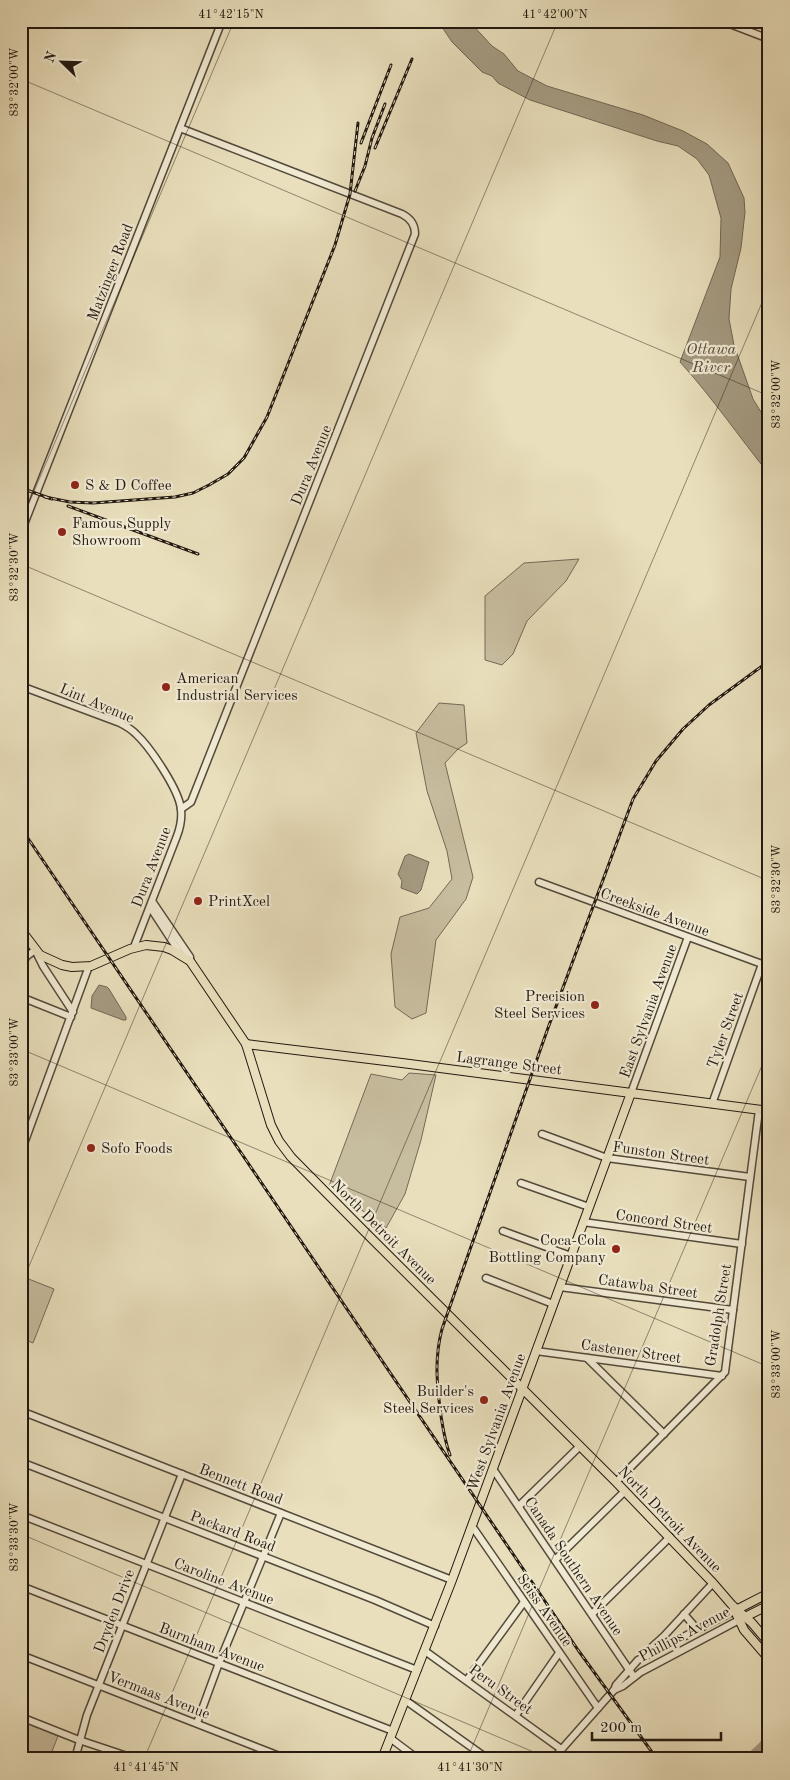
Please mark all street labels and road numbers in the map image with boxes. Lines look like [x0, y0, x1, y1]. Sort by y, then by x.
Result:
street label: Matzinger Road [86, 222, 137, 323]
street label: Dura Avenue [289, 423, 335, 508]
street label: Lint Avenue [57, 682, 136, 727]
street label: Dura Avenue [130, 825, 175, 910]
street label: Creekside Avenue [598, 887, 711, 940]
street label: East Sylvania Avenue [618, 942, 681, 1080]
street label: Tyler Street [706, 990, 747, 1071]
street label: Lagrange Street [455, 1051, 562, 1078]
street label: Funston Street [611, 1140, 710, 1169]
street label: North Detroit Avenue [328, 1178, 438, 1288]
street label: Concord Street [614, 1208, 713, 1237]
street label: Gradolph Street [704, 1263, 735, 1368]
street label: Catawba Street [597, 1273, 699, 1302]
street label: Castener Street [580, 1338, 682, 1367]
street label: West Sylvania Avenue [466, 1352, 529, 1493]
street label: Bennett Road [196, 1463, 285, 1508]
street label: North Detroit Avenue [614, 1464, 723, 1576]
street label: Canada Southern Avenue [521, 1495, 625, 1639]
street label: Packard Road [188, 1509, 277, 1556]
street label: Caroline Avenue [171, 1556, 276, 1608]
street label: Dryden Drive [93, 1568, 138, 1655]
street label: Seiss Avenue [513, 1572, 574, 1650]
street label: Phillips Avenue [637, 1605, 733, 1666]
street label: Burnham Avenue [157, 1621, 266, 1675]
street label: Peru Street [466, 1662, 535, 1718]
street label: Vermaas Avenue [105, 1670, 212, 1723]

